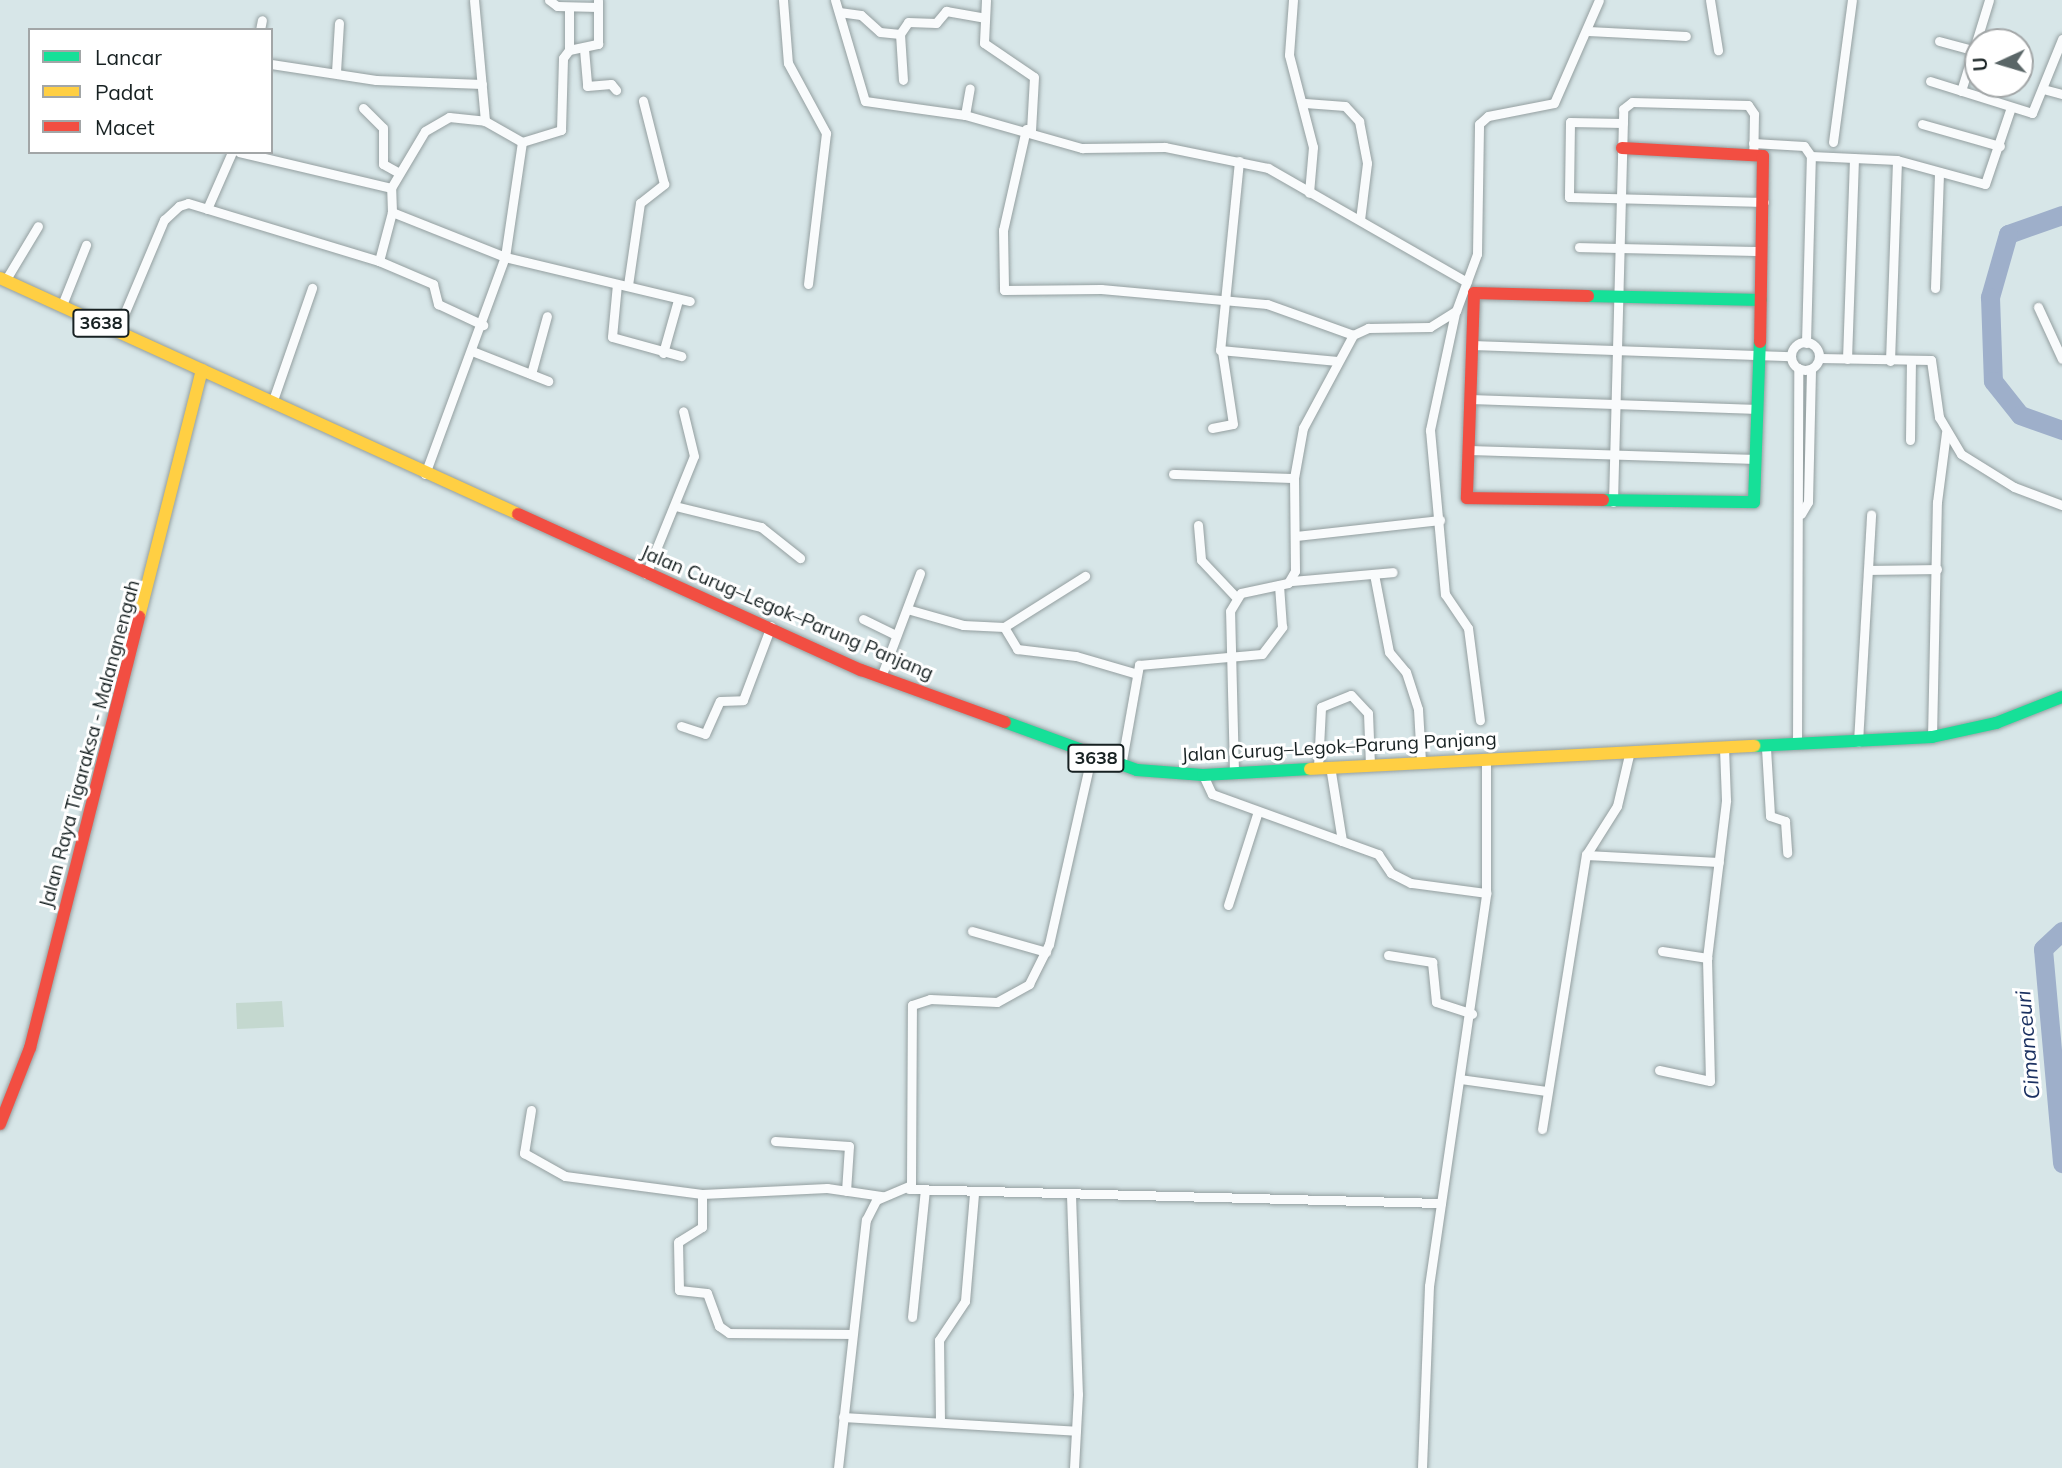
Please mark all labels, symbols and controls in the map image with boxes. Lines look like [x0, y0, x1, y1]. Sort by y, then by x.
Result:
legend [28, 28, 273, 154]
north arrow [1964, 28, 2034, 98]
text: Lancar [95, 44, 162, 70]
text: U [1968, 56, 1993, 72]
text: Padat [95, 79, 153, 105]
text: Macet [95, 114, 155, 140]
road number: 3638 [71, 309, 131, 338]
street label: Jalan Curug–Legok–Parung Panjang [637, 541, 937, 685]
street label: Jalan Raya Tigaraksa - Malangnengah [35, 577, 145, 911]
street label: Jalan Curug–Legok–Parung Panjang [1181, 727, 1497, 767]
road number: 3638 [1066, 744, 1126, 772]
water label: Cimanceuri [2010, 990, 2044, 1100]

